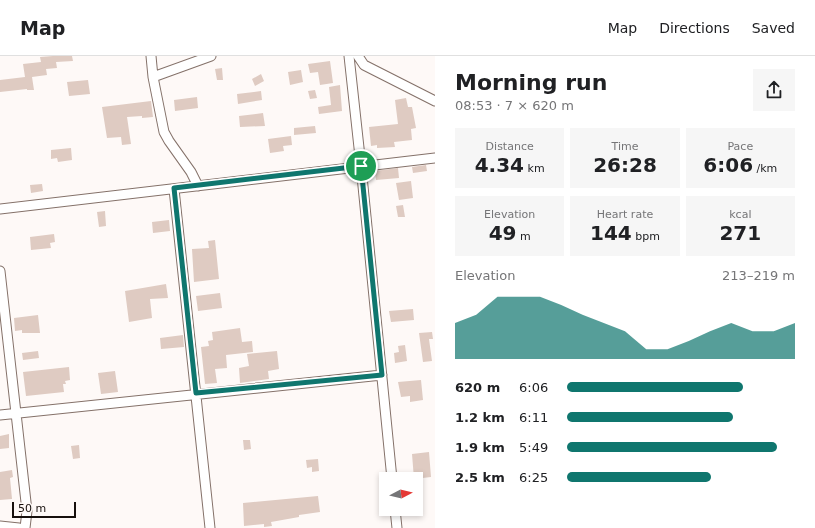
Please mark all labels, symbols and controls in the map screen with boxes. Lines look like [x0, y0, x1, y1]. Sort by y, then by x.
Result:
text: Map [20, 17, 65, 39]
text: Map [608, 20, 637, 36]
text: Directions [659, 20, 730, 36]
text: Saved [752, 20, 795, 36]
button: share [753, 69, 795, 111]
text: Morning run [455, 70, 607, 95]
text: 08:53 · 7 × 620 m [455, 98, 574, 113]
text: Distance [486, 140, 534, 153]
text: Time [612, 140, 638, 153]
text: Pace [727, 140, 753, 153]
pin [344, 149, 378, 183]
text: 4.34 [475, 153, 524, 177]
text: 26:28 [593, 153, 657, 177]
text: 6:06 [703, 153, 753, 177]
icon: arrive [350, 155, 372, 177]
text: km [524, 162, 545, 175]
text: /km [753, 162, 777, 175]
text: Elevation [484, 208, 535, 221]
text: Heart rate [597, 208, 653, 221]
text: kcal [729, 208, 751, 221]
text: 49 [489, 221, 516, 245]
text: 144 [590, 221, 632, 245]
text: 271 [719, 221, 761, 245]
text: m [516, 230, 531, 243]
text: bpm [632, 230, 660, 243]
text: Elevation [455, 268, 515, 283]
text: 213–219 m [722, 268, 795, 283]
text: 620 m [455, 380, 500, 395]
text: 6:06 [519, 380, 548, 395]
text: 1.2 km [455, 410, 505, 425]
text: 6:11 [519, 410, 548, 425]
text: 1.9 km [455, 440, 505, 455]
text: 5:49 [519, 440, 548, 455]
text: 2.5 km [455, 470, 505, 485]
text: 6:25 [519, 470, 548, 485]
north arrow [379, 472, 423, 516]
map controls [379, 472, 423, 516]
scale bar [12, 500, 76, 519]
text: 50 m [18, 502, 46, 515]

